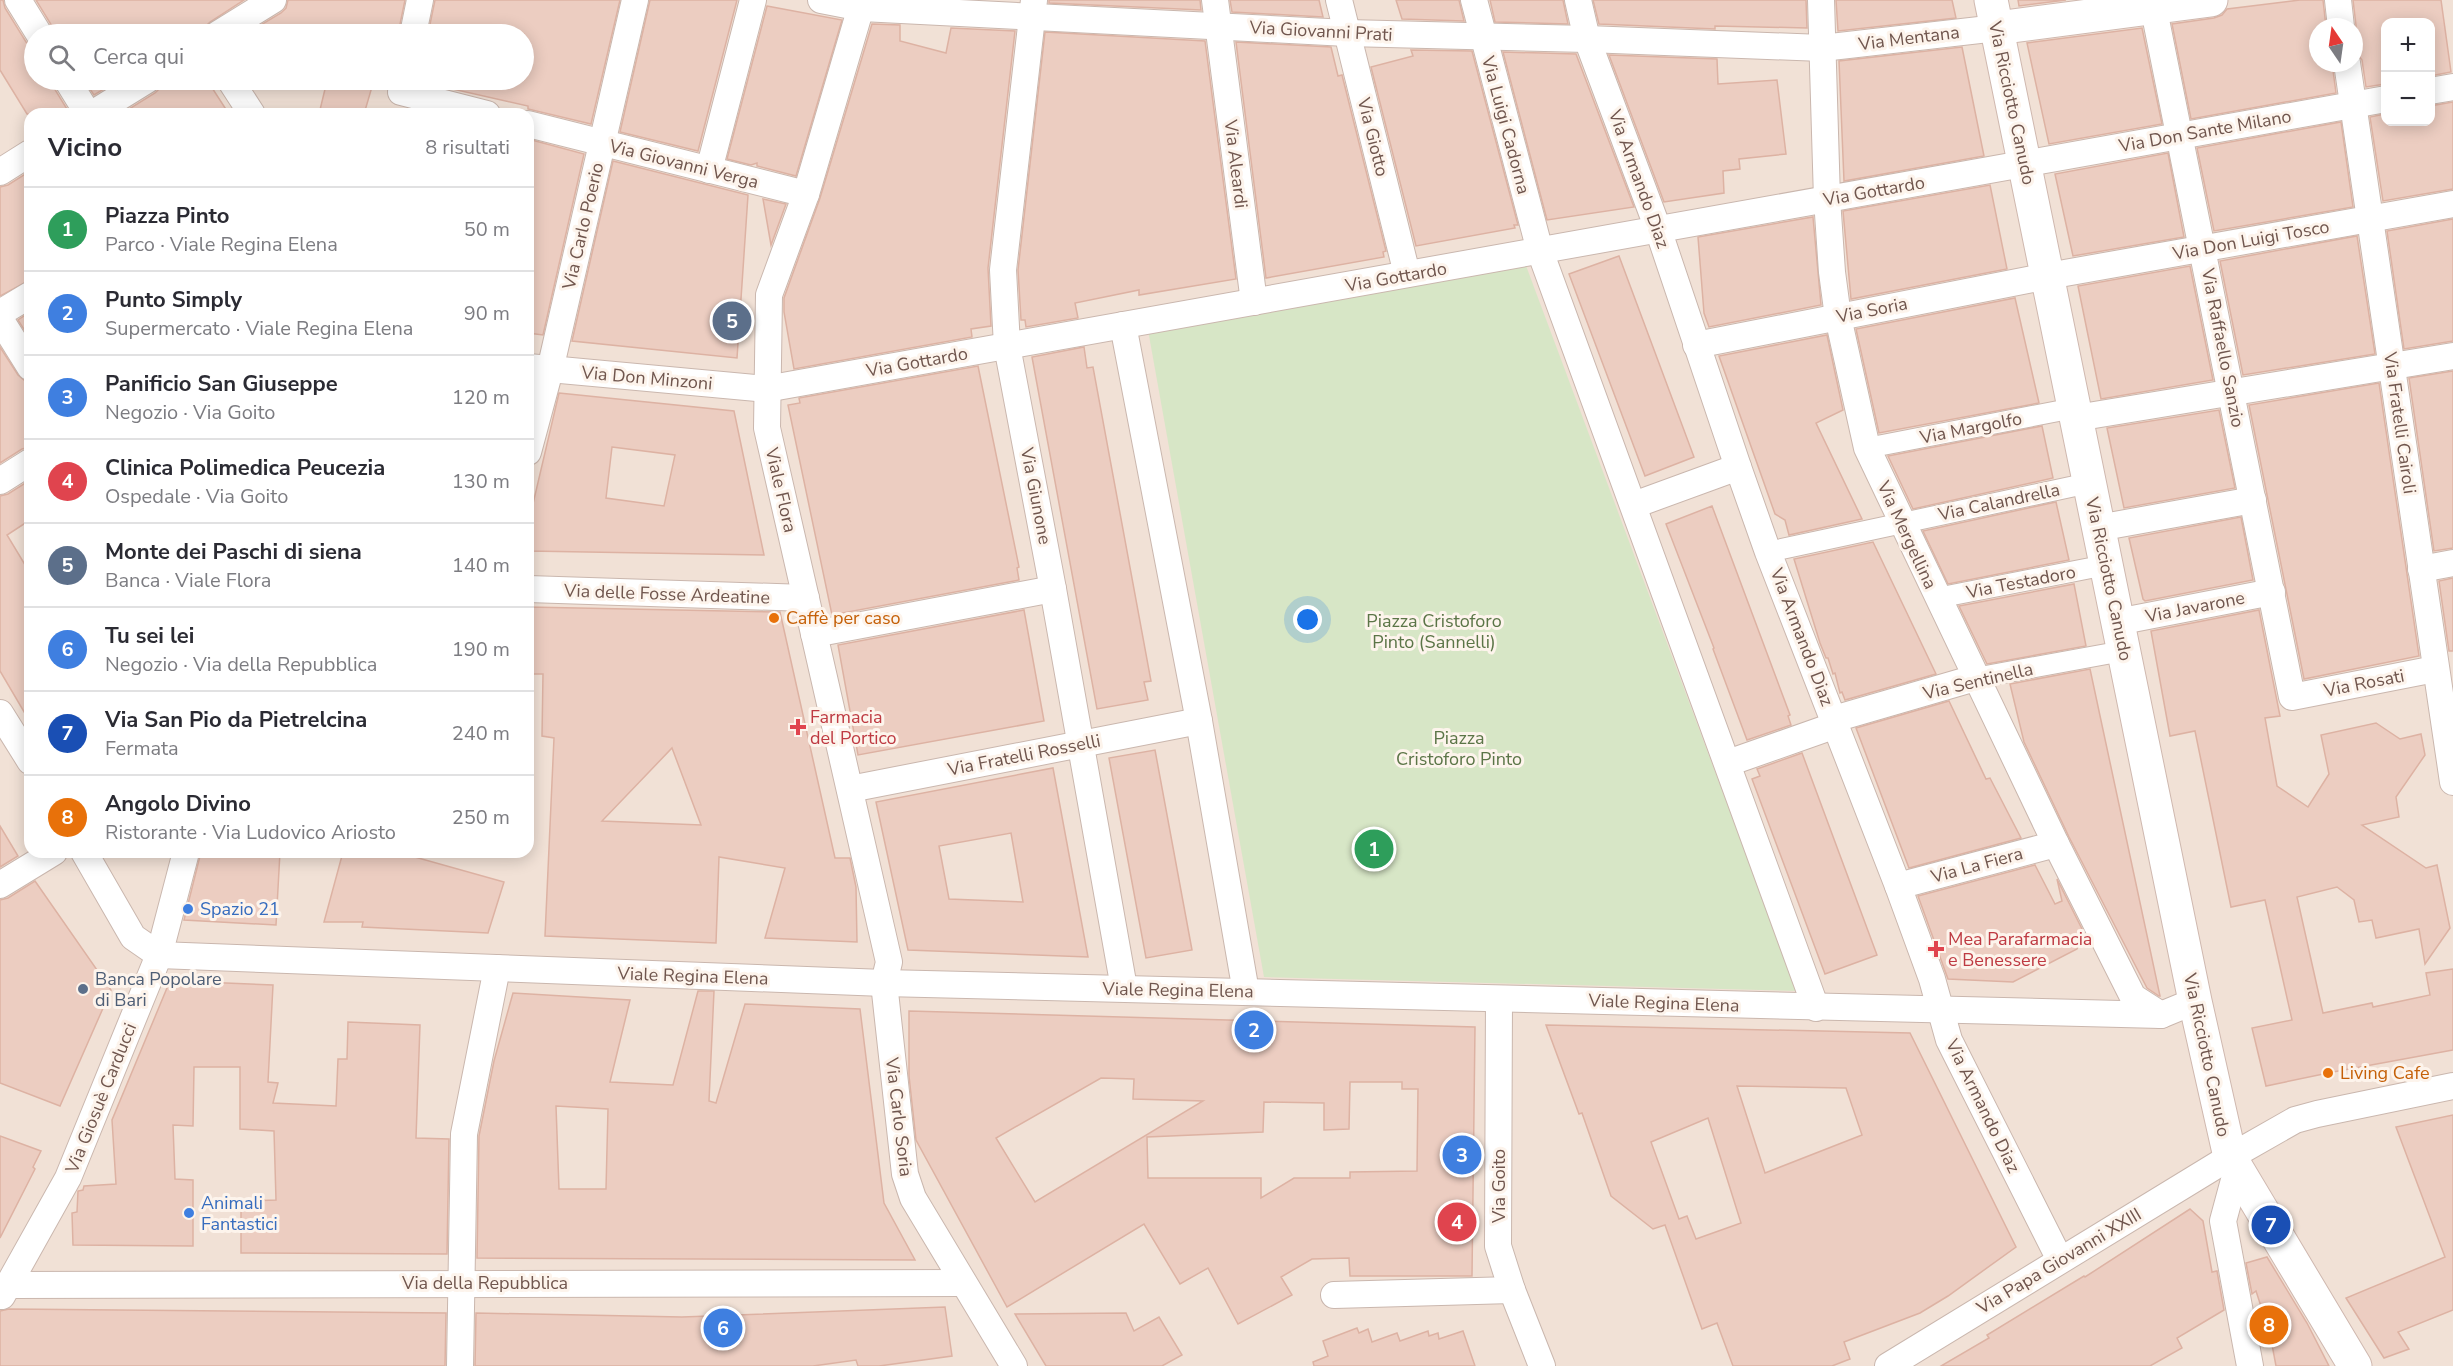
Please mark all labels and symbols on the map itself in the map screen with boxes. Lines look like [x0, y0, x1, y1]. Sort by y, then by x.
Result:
street label: Via Giovanni Prati [1248, 15, 1393, 47]
street label: Via Ricciotto Canudo [1983, 18, 2041, 187]
north arrow [2309, 18, 2363, 72]
street label: Via Mentana [1856, 20, 1961, 56]
street label: Via Luigi Cadorna [1476, 52, 1536, 197]
street label: Via Giotto [1351, 94, 1394, 179]
street label: Via Don Sante Milano [2116, 104, 2293, 158]
street label: Via Armando Diaz [1602, 105, 1675, 252]
street label: Via Aleardi [1219, 117, 1253, 210]
street label: Via Giovanni Verga [606, 134, 761, 194]
street label: Via Carlo Poerio [557, 160, 609, 293]
street label: Via Gottardo [1820, 170, 1927, 212]
street label: Via Don Luigi Tosco [2170, 214, 2331, 266]
street label: Via Gottardo [1342, 256, 1449, 298]
street label: Via Raffaello Sanzio [2196, 265, 2250, 430]
street label: Via Soria [1833, 291, 1910, 329]
pin: 5 [712, 298, 752, 344]
street label: Via Gottardo [863, 341, 970, 383]
street label: Via Fratelli Cairoli [2378, 350, 2422, 495]
street label: Via Don Minzoni [580, 360, 713, 396]
street label: Via Margolfo [1917, 406, 2024, 450]
street label: Viale Flora [759, 444, 802, 535]
street label: Via Giunone [1015, 445, 1057, 546]
street label: Via Mergellina [1871, 476, 1943, 593]
street label: Via Calandrella [1935, 477, 2062, 527]
street label: Via Ricciotto Canudo [2080, 494, 2138, 663]
street label: Via Testadoro [1963, 560, 2078, 605]
street label: Via Armando Diaz [1764, 564, 1839, 709]
street label: Via delle Fosse Ardeatine [563, 578, 770, 610]
street label: Via Javarone [2142, 586, 2247, 629]
your location [1293, 605, 1322, 634]
place label: Caffè per caso [786, 606, 901, 630]
park label: Piazza Cristoforo Pinto (Sannelli) [1366, 609, 1502, 654]
marker: Caffè per caso [767, 611, 781, 625]
street label: Via Sentinella [1920, 657, 2035, 706]
street label: Via Rosati [2321, 663, 2406, 703]
place label: Farmacia del Portico [810, 705, 897, 750]
marker: Farmacia del Portico [791, 720, 805, 734]
park label: Piazza Cristoforo Pinto [1396, 726, 1522, 771]
street label: Via Fratelli Rosselli [945, 728, 1102, 782]
pin: 1 [1354, 826, 1394, 872]
street label: Via La Fiera [1927, 841, 2026, 889]
place label: Spazio 21 [200, 897, 280, 921]
marker: Spazio 21 [181, 902, 195, 916]
place label: Mea Parafarmacia e Benessere [1948, 927, 2092, 972]
marker: Mea Parafarmacia e Benessere [1929, 942, 1943, 956]
street label: Viale Regina Elena [616, 961, 769, 991]
place label: Banca Popolare di Bari [95, 967, 222, 1012]
street label: Via Ricciotto Canudo [2178, 970, 2236, 1139]
street label: Viale Regina Elena [1101, 977, 1254, 1003]
marker: Banca Popolare di Bari [76, 982, 90, 996]
street label: Viale Regina Elena [1587, 988, 1740, 1018]
pin: 2 [1234, 1008, 1274, 1052]
street label: Via Giosuè Carducci [60, 1019, 142, 1178]
street label: Via Armando Diaz [1940, 1034, 2026, 1177]
street label: Via Carlo Soria [880, 1055, 918, 1178]
place label: Living Cafe [2340, 1061, 2429, 1085]
marker: Living Cafe [2321, 1066, 2335, 1080]
pin: 3 [1442, 1132, 1482, 1178]
street label: Via Goito [1487, 1149, 1511, 1224]
place label: Animali Fantastici [201, 1191, 278, 1236]
pin: 4 [1438, 1200, 1476, 1244]
street label: Via Papa Giovanni XXIII [1971, 1202, 2146, 1320]
pin: 7 [2252, 1202, 2290, 1248]
marker: Animali Fantastici [182, 1206, 196, 1220]
street label: Via della Repubblica [401, 1271, 568, 1295]
pin: 8 [2250, 1302, 2288, 1348]
pin: 6 [704, 1306, 742, 1350]

